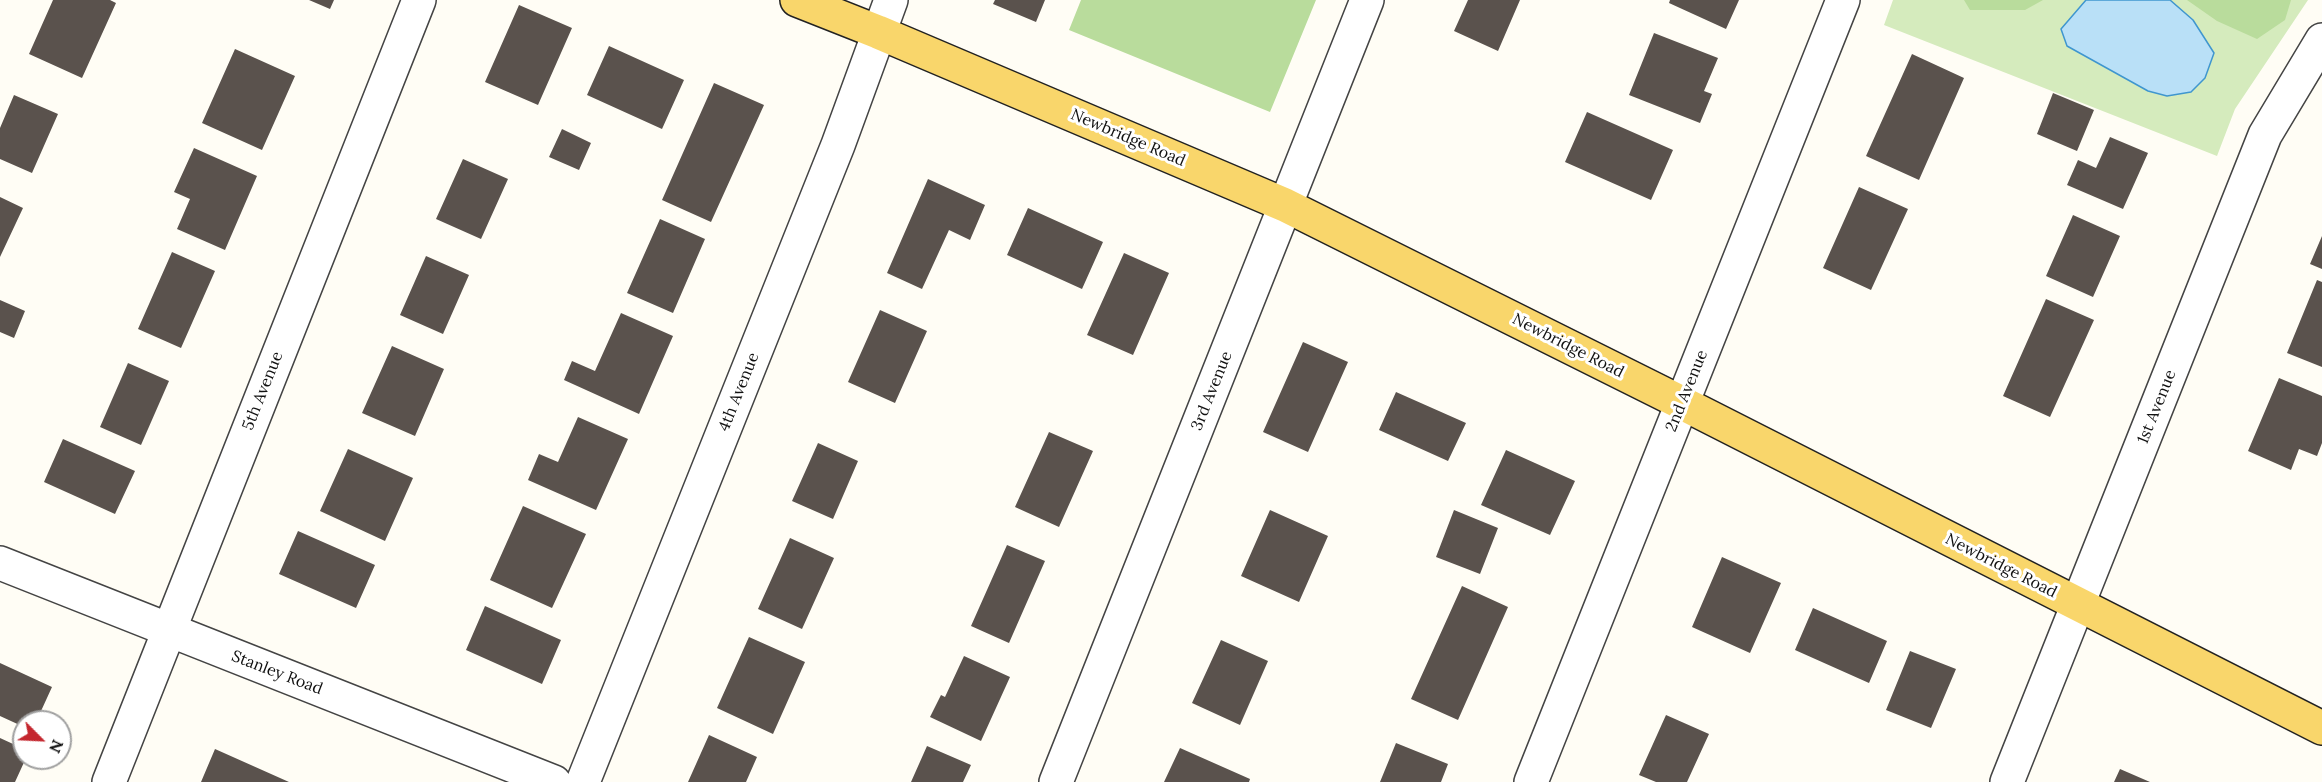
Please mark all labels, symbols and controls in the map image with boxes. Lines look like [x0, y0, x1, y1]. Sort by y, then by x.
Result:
street label: Newbridge Road [1068, 105, 1188, 171]
street label: Newbridge Road [1509, 310, 1627, 382]
street label: 2nd Avenue [1662, 347, 1712, 435]
street label: 5th Avenue [239, 349, 287, 433]
street label: 3rd Avenue [1187, 349, 1237, 433]
street label: 4th Avenue [715, 350, 763, 434]
street label: 1st Avenue [2134, 367, 2180, 447]
street label: Newbridge Road [1942, 530, 2060, 602]
street label: Stanley Road [229, 647, 325, 699]
north arrow [12, 710, 72, 770]
text: N [45, 737, 68, 756]

